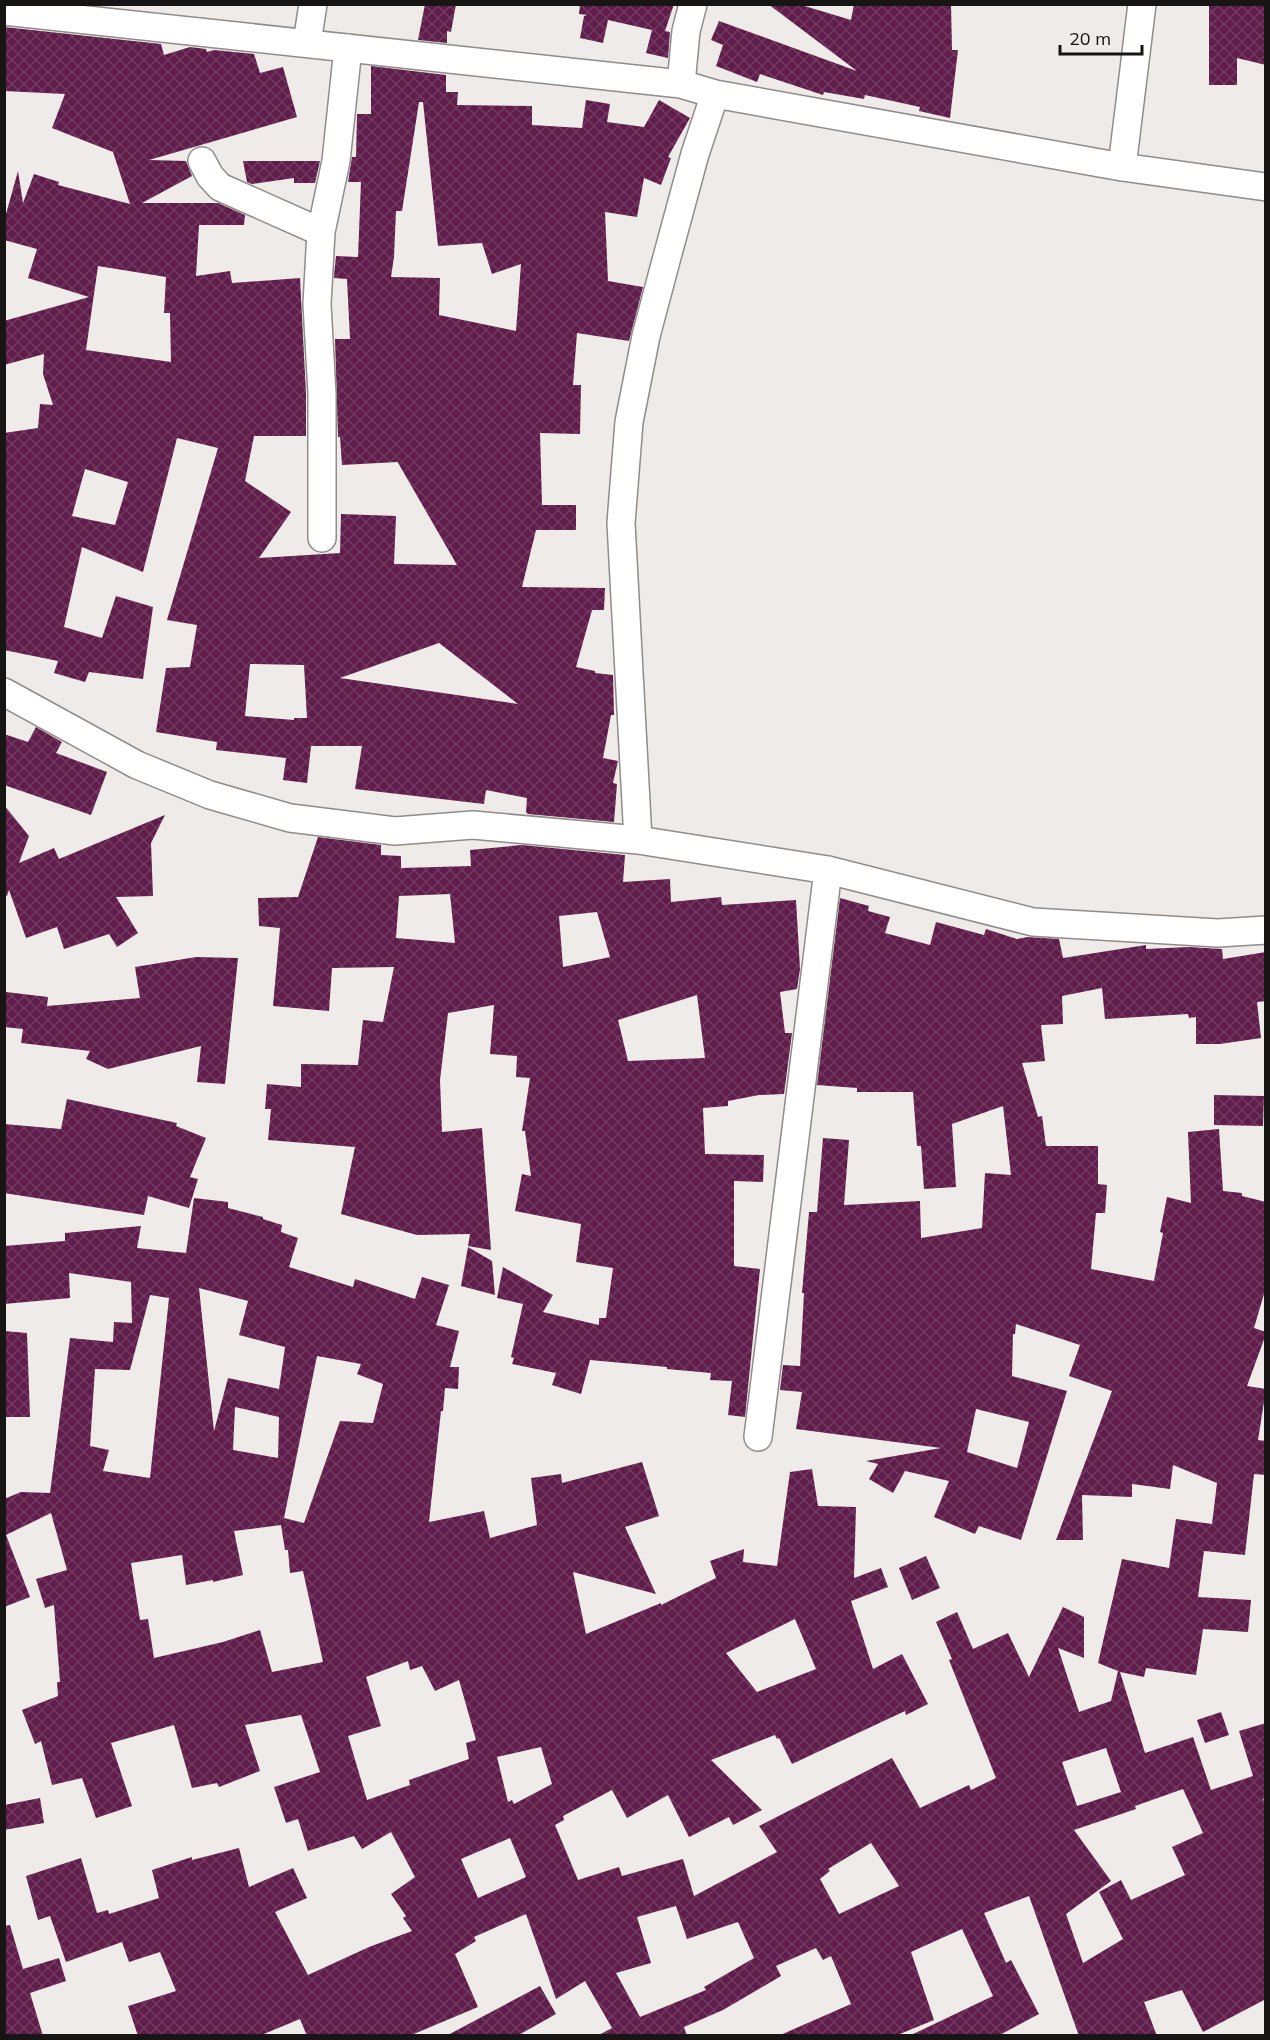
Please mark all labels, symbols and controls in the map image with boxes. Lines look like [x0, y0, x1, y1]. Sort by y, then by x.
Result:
scale bar [1060, 18, 1142, 56]
text: 20 m [1069, 27, 1111, 50]

